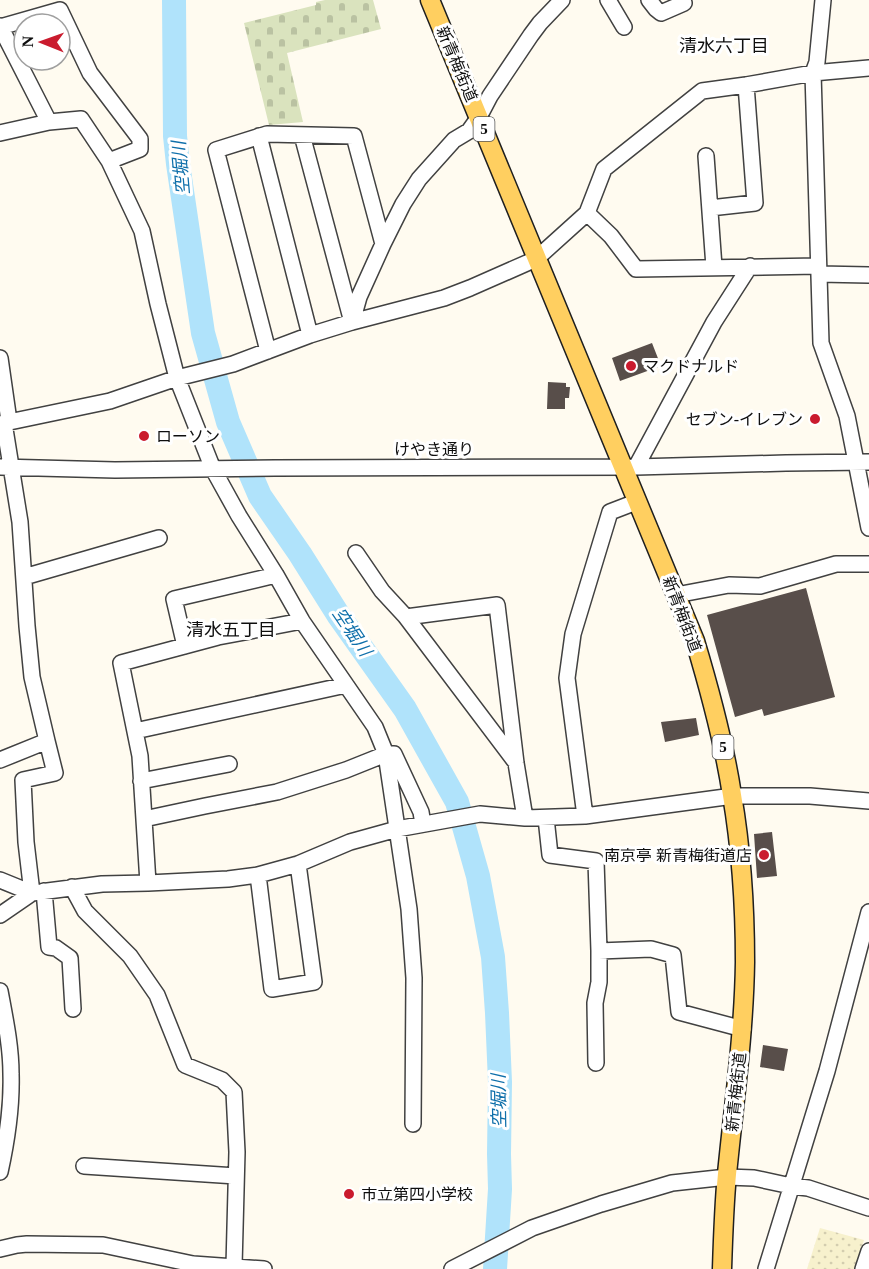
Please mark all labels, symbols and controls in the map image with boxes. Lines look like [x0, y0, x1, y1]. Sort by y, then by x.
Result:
north arrow [12, 12, 72, 72]
street label: 新青梅街道 [434, 24, 480, 104]
text: N [19, 35, 36, 48]
district label: 清水六丁目 [679, 36, 769, 56]
road number: 5 [474, 117, 494, 141]
water label: 空堀川 [169, 138, 193, 196]
place label: マクドナルド [643, 358, 739, 375]
marker: マクドナルド [624, 359, 638, 373]
place label: セブン-イレブン [686, 411, 803, 428]
marker: セブン-イレブン [808, 412, 822, 426]
place label: ローソン [156, 428, 220, 445]
marker: ローソン [137, 429, 151, 443]
street label: けやき通り [394, 441, 474, 458]
street label: 新青梅街道 [660, 574, 704, 654]
water label: 空堀川 [329, 604, 377, 662]
district label: 清水五丁目 [186, 620, 276, 640]
road number: 5 [712, 735, 734, 759]
place label: 南京亭 新青梅街道店 [604, 847, 752, 864]
marker: 南京亭 新青梅街道店 [757, 848, 771, 862]
street label: 新青梅街道 [723, 1051, 749, 1133]
water label: 空堀川 [488, 1072, 509, 1128]
place label: 市立第四小学校 [361, 1186, 473, 1203]
marker: 市立第四小学校 [342, 1187, 356, 1201]

